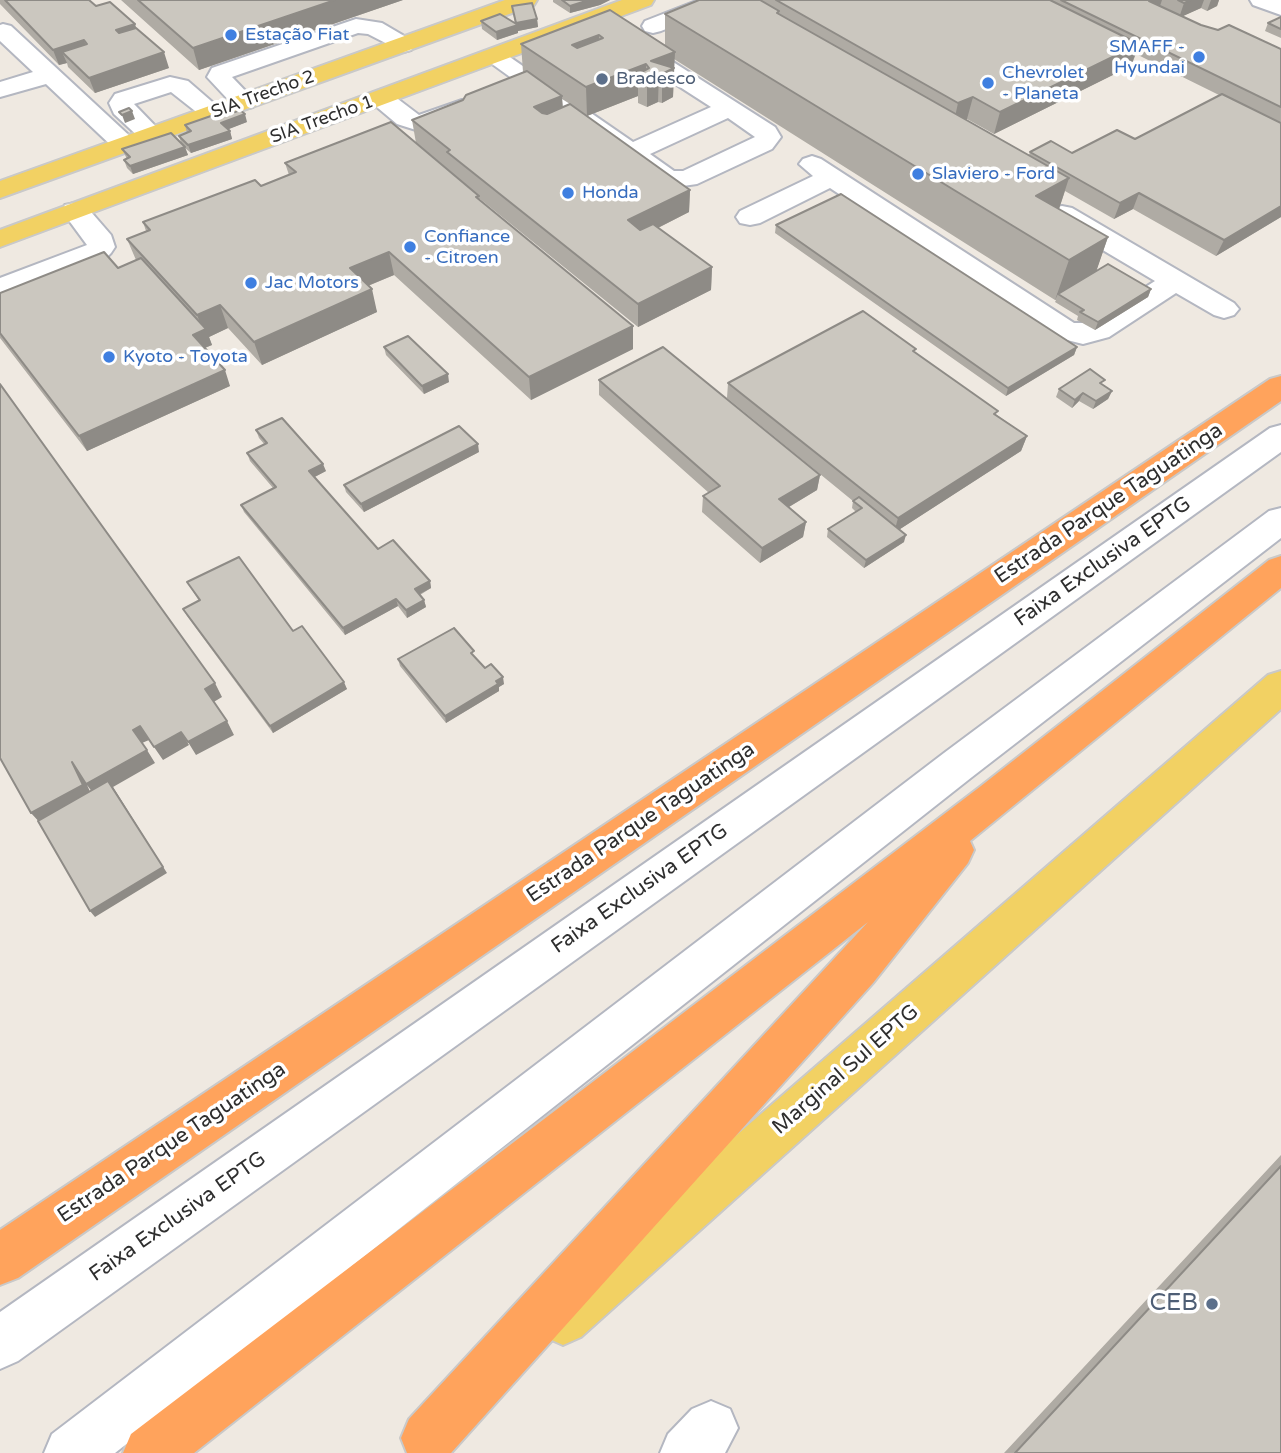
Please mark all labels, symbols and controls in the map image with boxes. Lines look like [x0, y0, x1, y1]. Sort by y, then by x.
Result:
place label: Estação Fiat [245, 24, 349, 46]
marker: Estação Fiat [223, 27, 239, 43]
place label: SMAFF - Hyundai [1109, 36, 1185, 78]
marker: SMAFF - Hyundai [1191, 49, 1207, 65]
place label: Chevrolet - Planeta [1002, 62, 1084, 104]
street label: SIA Trecho 2 [208, 66, 318, 124]
place label: Bradesco [616, 68, 696, 90]
marker: Bradesco [594, 71, 610, 87]
marker: Chevrolet - Planeta [980, 75, 996, 91]
street label: SIA Trecho 1 [267, 91, 377, 149]
place label: Slaviero - Ford [932, 163, 1055, 185]
marker: Slaviero - Ford [910, 166, 926, 182]
place label: Honda [582, 182, 639, 204]
marker: Honda [560, 185, 576, 201]
place label: Confiance - Citroen [424, 226, 510, 268]
marker: Confiance - Citroen [402, 239, 418, 255]
place label: Jac Motors [265, 272, 359, 294]
marker: Jac Motors [243, 275, 259, 291]
place label: Kyoto - Toyota [123, 346, 248, 368]
marker: Kyoto - Toyota [101, 349, 117, 365]
street label: Estrada Parque Taguatinga [990, 418, 1228, 590]
street label: Faixa Exclusiva EPTG [1010, 492, 1196, 632]
street label: Estrada Parque Taguatinga [522, 737, 760, 909]
street label: Faixa Exclusiva EPTG [547, 819, 733, 959]
street label: Marginal Sul EPTG [768, 1000, 924, 1140]
street label: Estrada Parque Taguatinga [53, 1057, 291, 1229]
street label: Faixa Exclusiva EPTG [85, 1147, 271, 1287]
place label: CEB [1149, 1290, 1198, 1318]
marker: CEB [1204, 1296, 1220, 1312]

